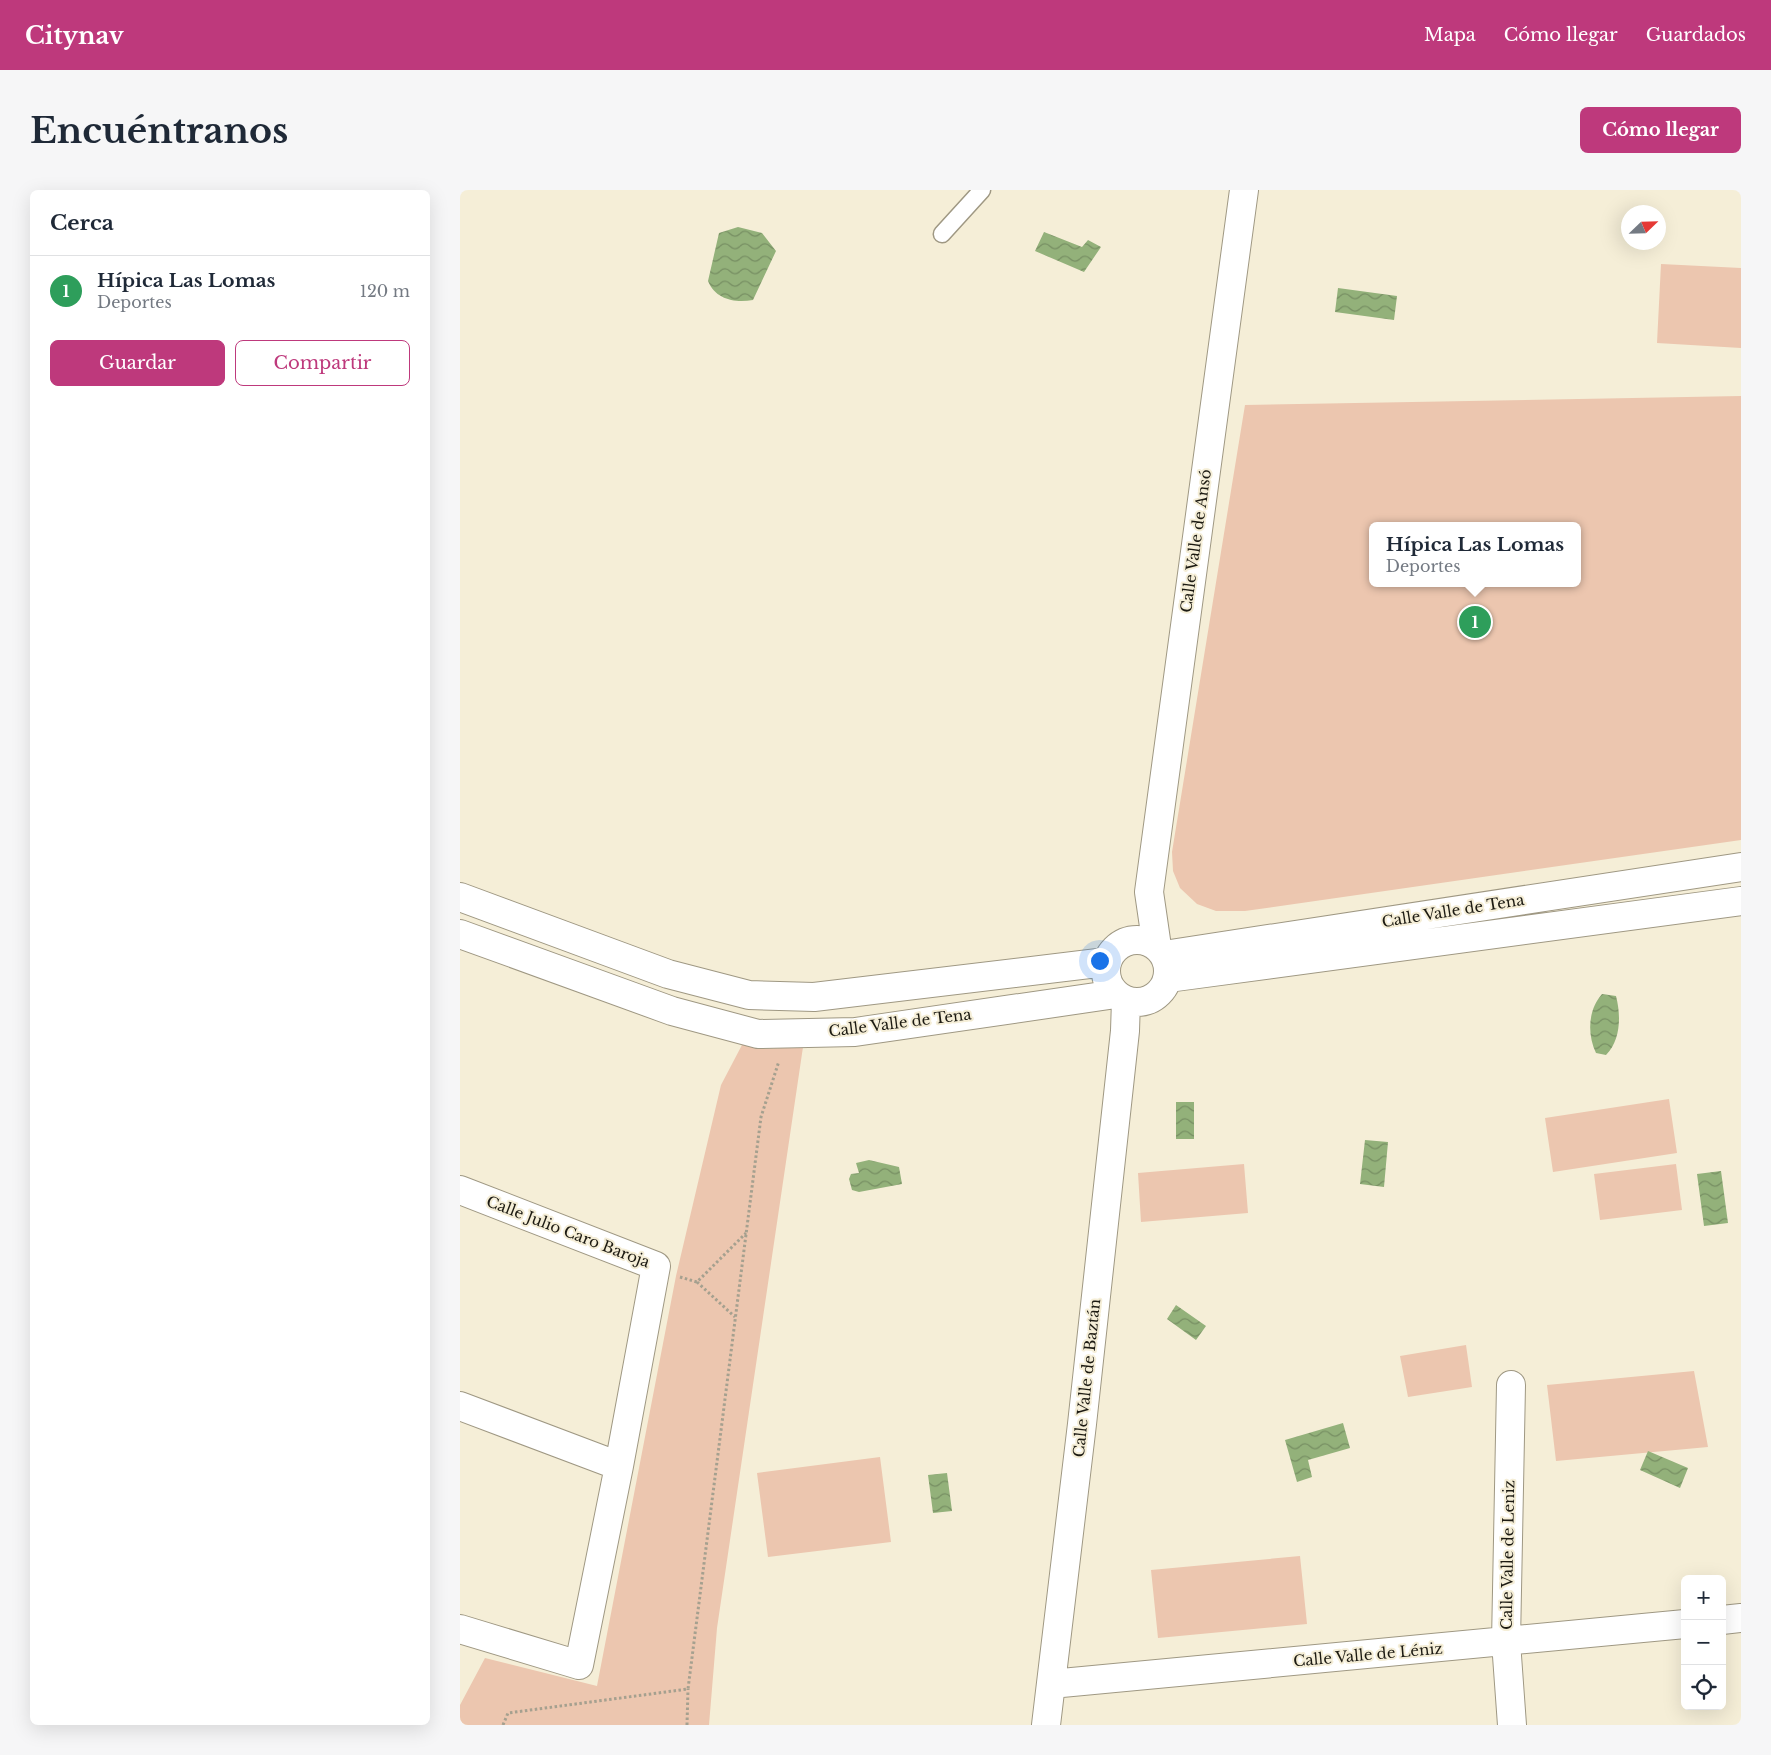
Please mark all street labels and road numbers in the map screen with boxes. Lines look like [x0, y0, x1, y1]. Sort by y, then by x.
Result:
street label: Calle Valle de Ansó [1176, 468, 1215, 614]
street label: Calle Valle de Tena [1380, 890, 1526, 931]
street label: Calle Valle de Tena [827, 1004, 973, 1041]
street label: Calle Julio Caro Baroja [484, 1192, 653, 1272]
street label: Calle Valle de Baztán [1069, 1298, 1104, 1458]
street label: Calle Valle de Leniz [1497, 1480, 1518, 1630]
street label: Calle Valle de Léniz [1292, 1639, 1444, 1671]

